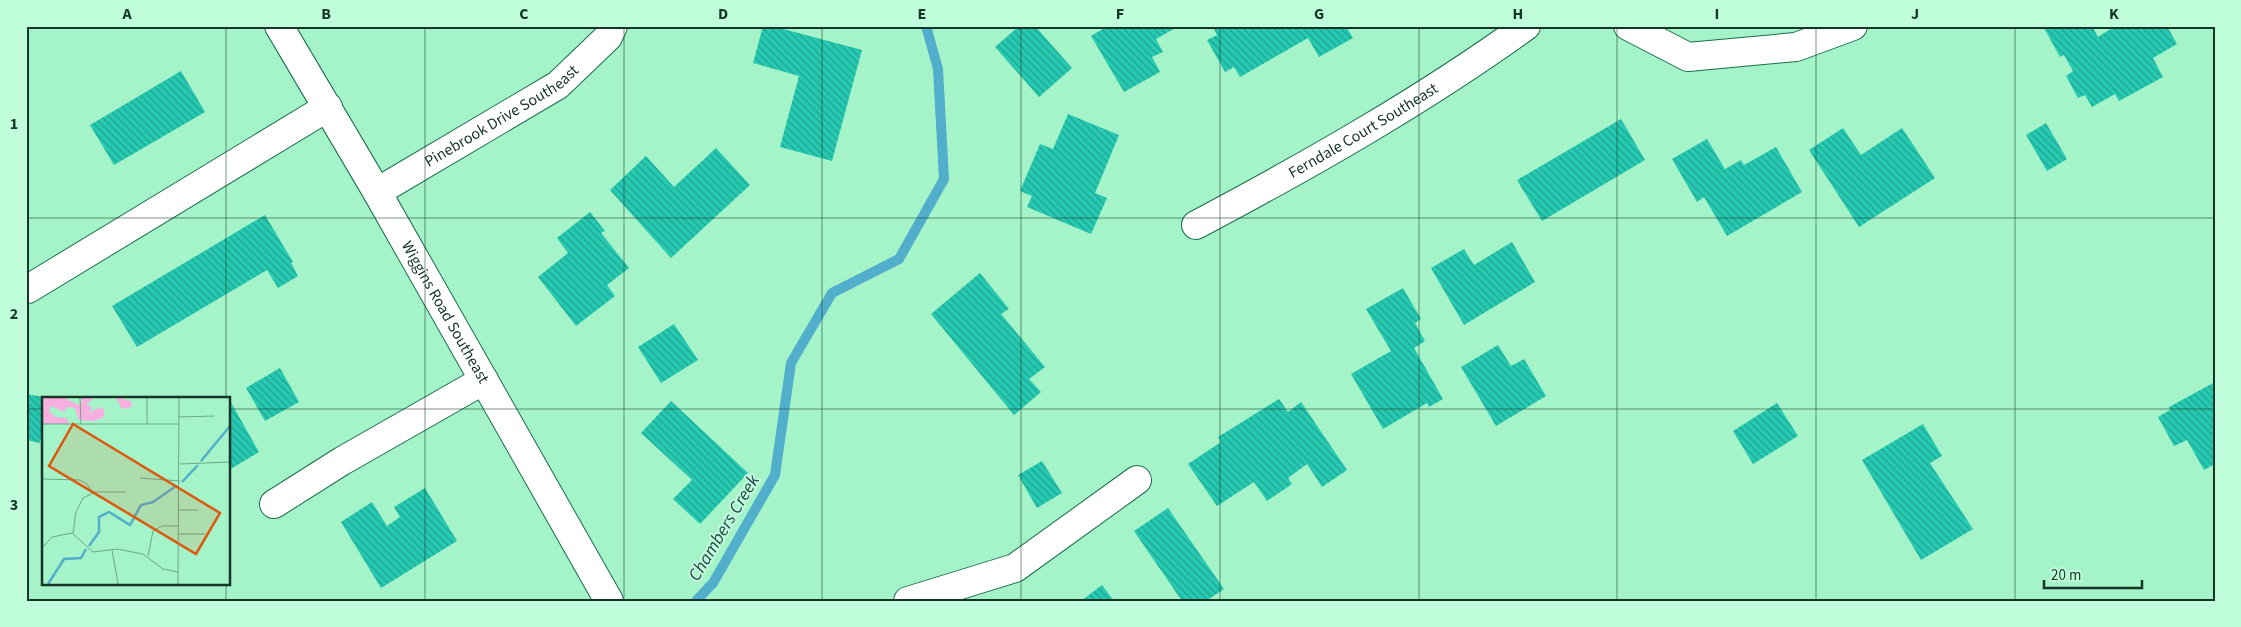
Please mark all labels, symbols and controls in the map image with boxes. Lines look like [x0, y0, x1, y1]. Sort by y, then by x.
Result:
text: A [121, 3, 132, 25]
text: B [321, 3, 331, 25]
text: C [519, 3, 529, 25]
text: D [718, 3, 728, 25]
text: E [918, 3, 926, 25]
text: F [1116, 3, 1124, 25]
text: G [1314, 3, 1324, 25]
text: H [1513, 3, 1523, 25]
text: I [1715, 3, 1719, 25]
text: J [1911, 3, 1919, 25]
text: K [2109, 3, 2119, 25]
street label: Pinebrook Drive Southeast [420, 60, 584, 172]
street label: Ferndale Court Southeast [1284, 77, 1443, 184]
text: 1 [10, 113, 18, 135]
street label: Wiggins Road Southeast [396, 237, 495, 388]
text: 2 [10, 303, 18, 325]
inset map [42, 397, 230, 584]
water label: Chambers Creek [682, 470, 766, 586]
text: 3 [10, 494, 18, 516]
scale bar [2044, 557, 2141, 589]
text: 20 m [2051, 565, 2081, 586]

